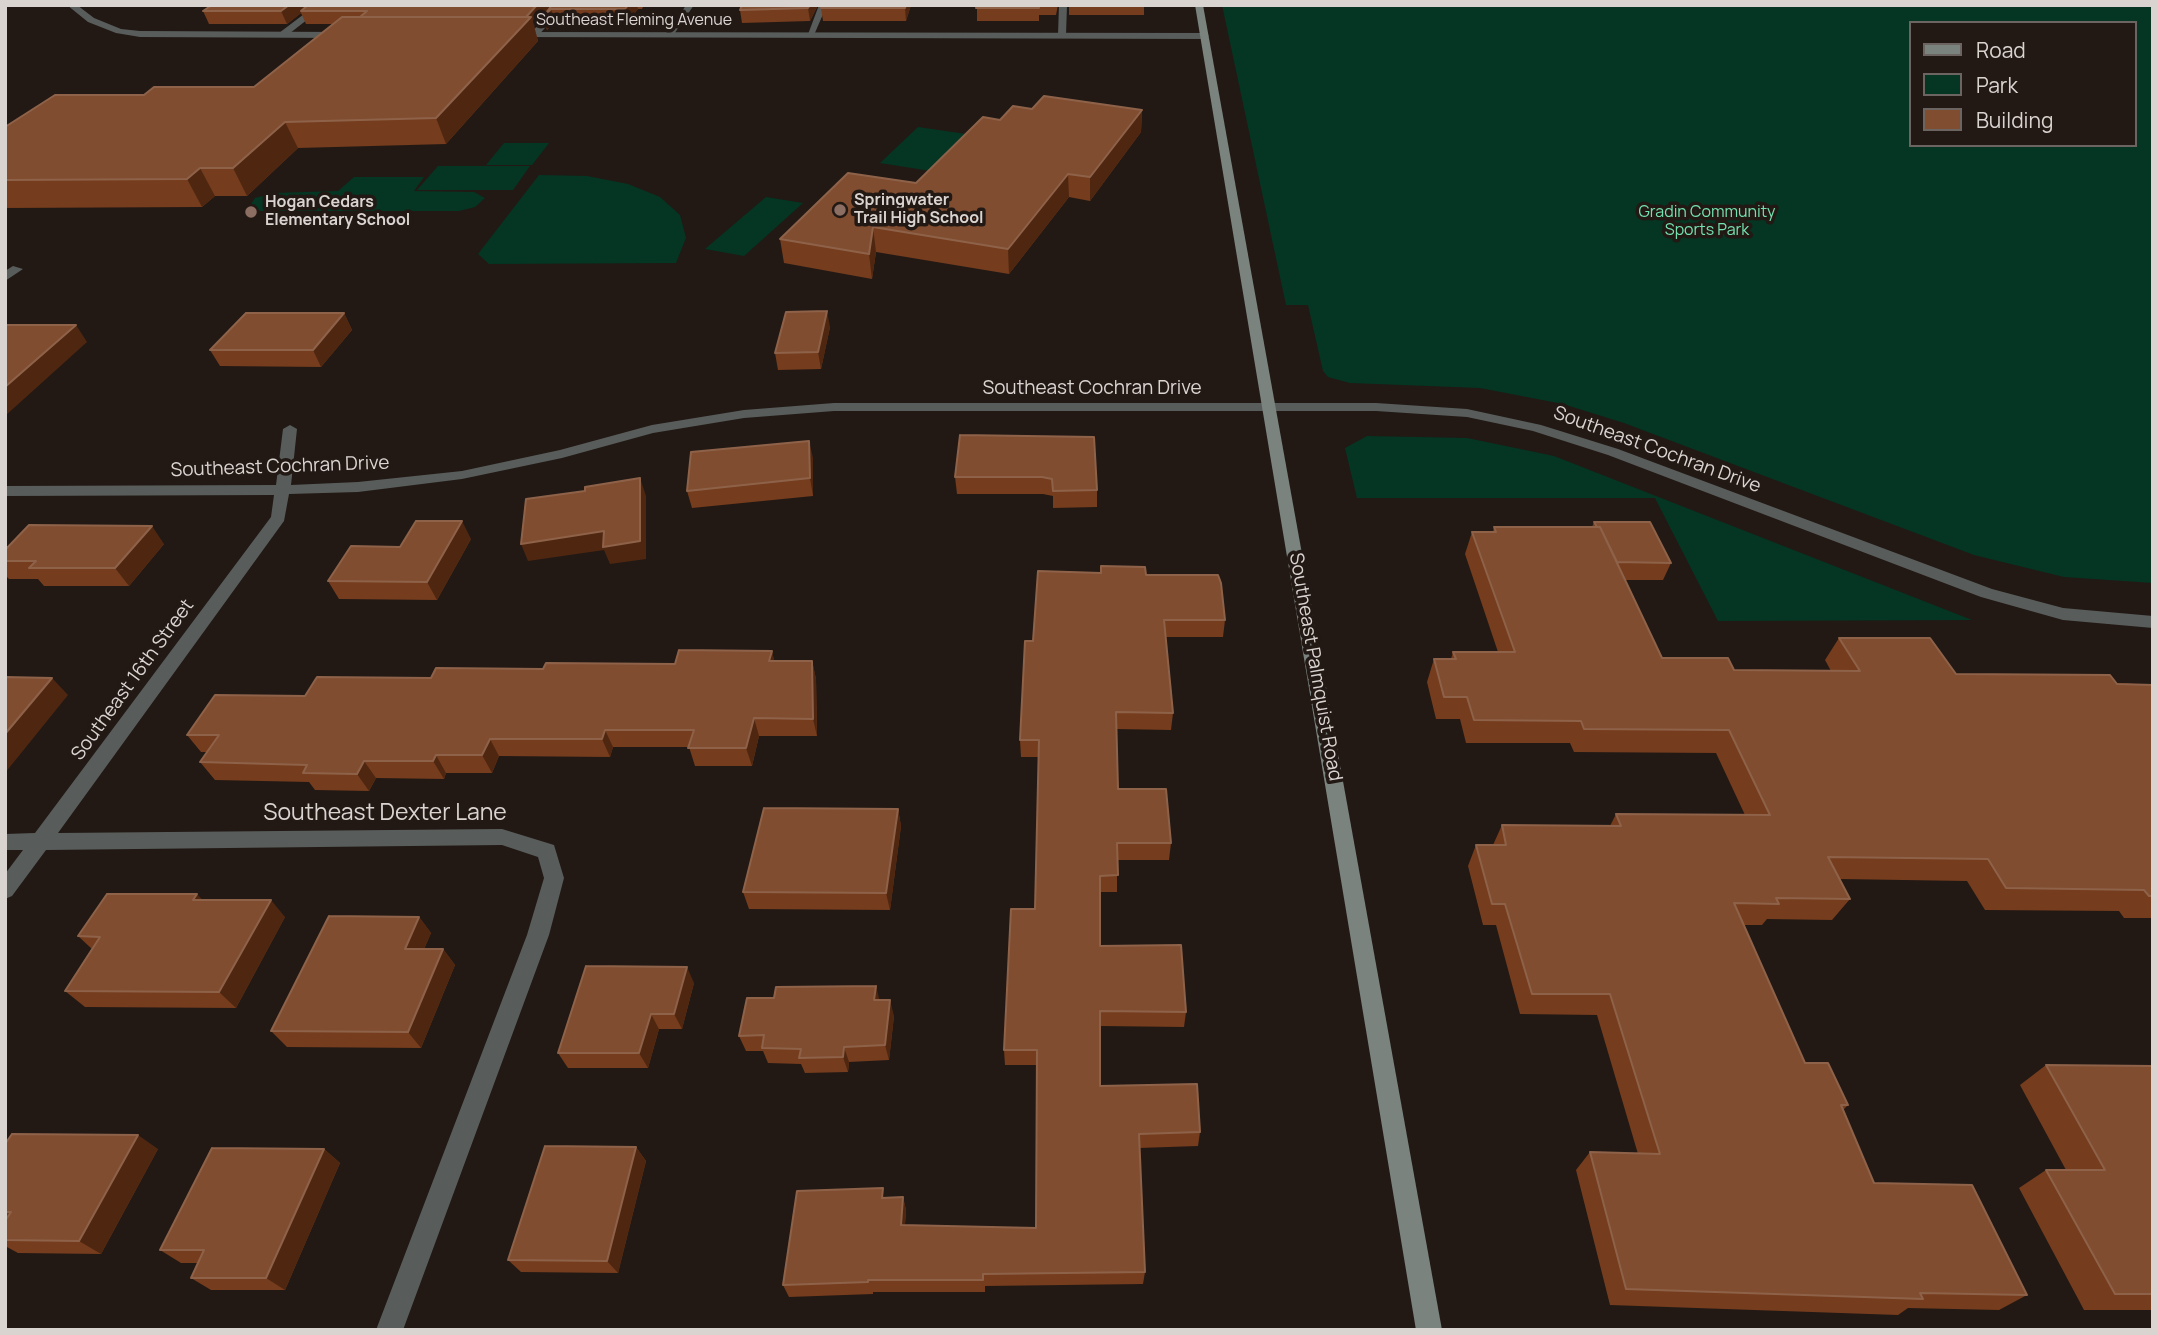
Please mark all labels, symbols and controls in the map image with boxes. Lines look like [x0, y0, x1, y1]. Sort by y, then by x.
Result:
street label: Southeast Fleming Avenue [536, 11, 732, 31]
legend [1910, 21, 2137, 147]
text: Road [1976, 36, 2026, 64]
text: Park [1976, 71, 2018, 99]
text: Building [1976, 106, 2053, 134]
place label: Springwater Trail High School [854, 191, 984, 229]
place label: Hogan Cedars Elementary School [265, 193, 410, 231]
marker: Springwater Trail High School [832, 202, 848, 218]
park label: Gradin Community Sports Park [1639, 203, 1775, 241]
marker: Hogan Cedars Elementary School [243, 204, 259, 220]
street label: Southeast Cochran Drive [982, 378, 1202, 400]
street label: Southeast Cochran Drive [1550, 402, 1764, 498]
street label: Southeast Cochran Drive [170, 452, 390, 482]
street label: Southeast Palmquist Road [1284, 551, 1346, 783]
street label: Southeast 16th Street [67, 595, 199, 765]
street label: Southeast Dexter Lane [263, 800, 507, 828]

